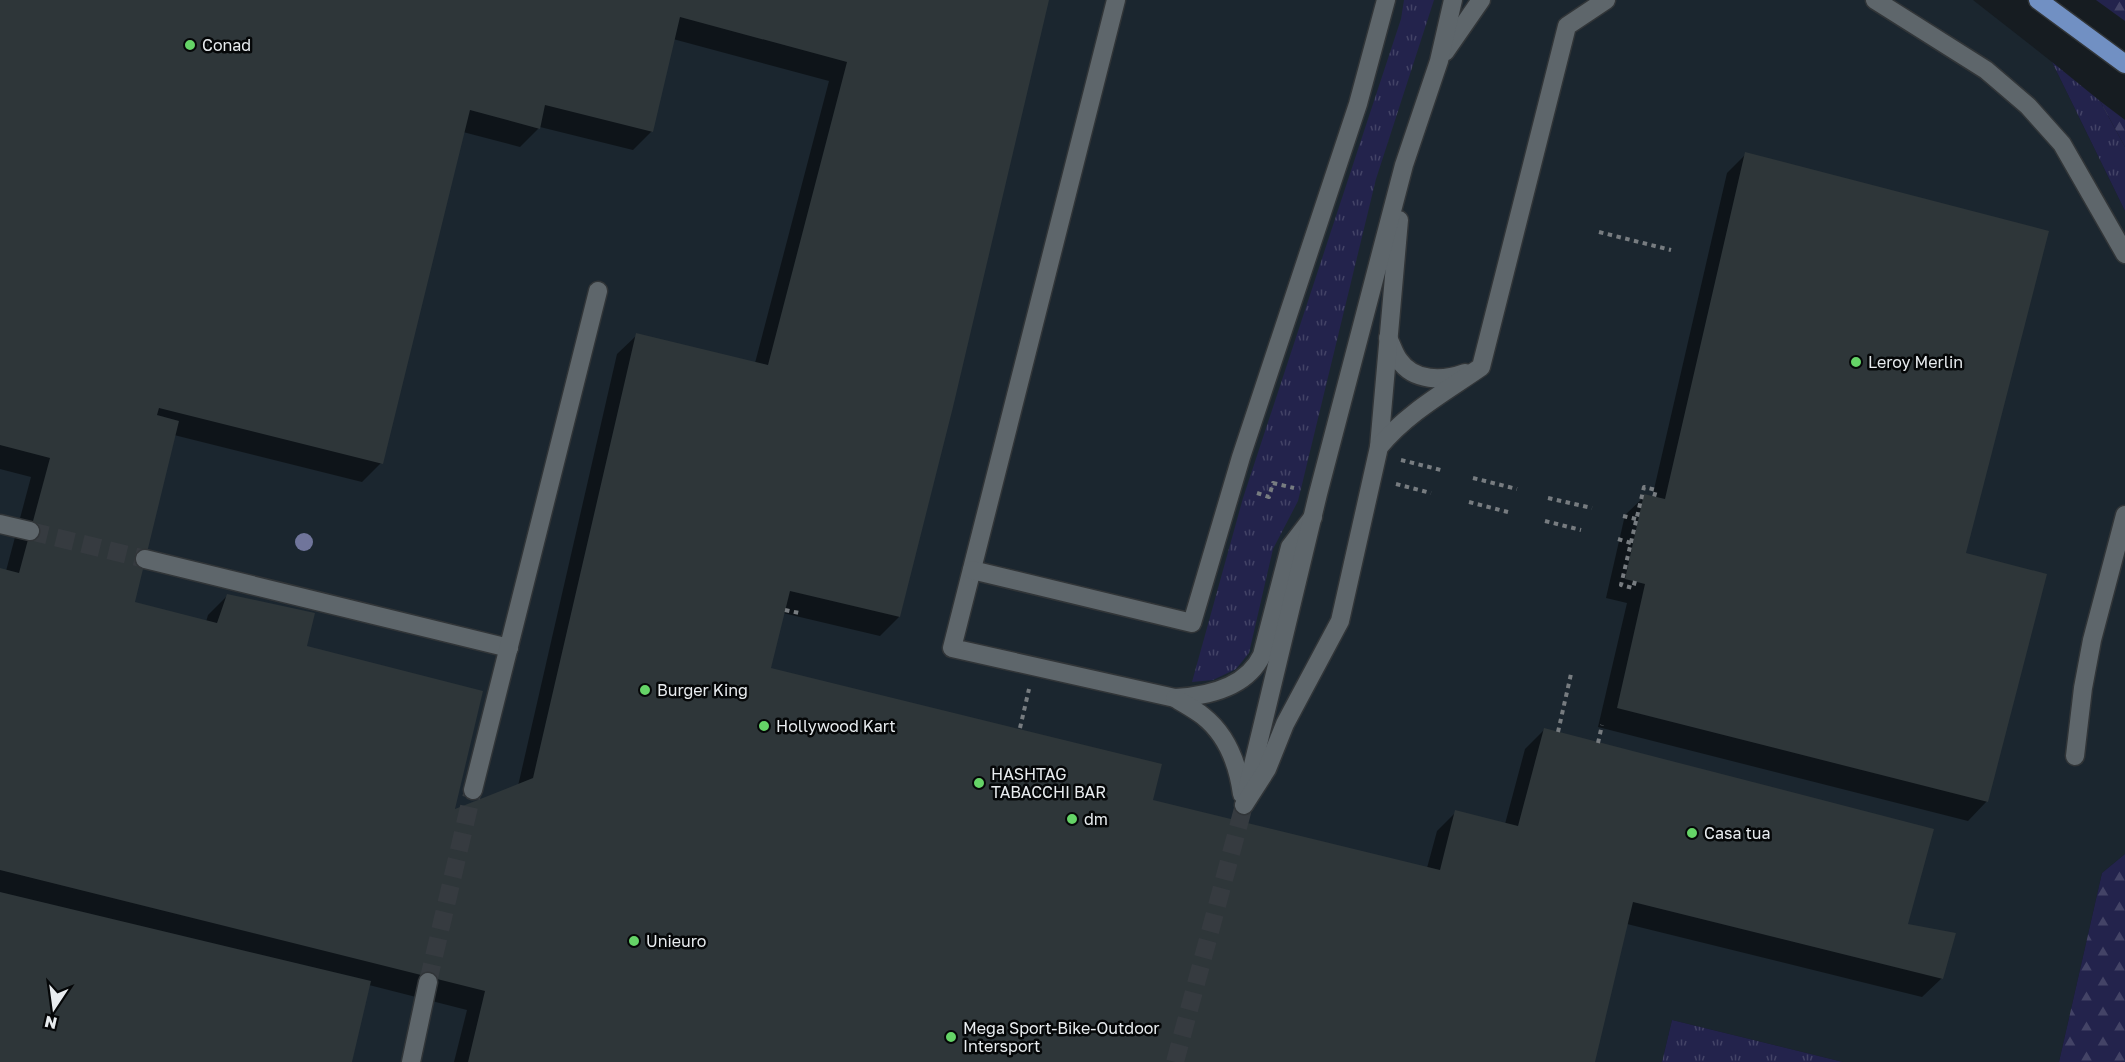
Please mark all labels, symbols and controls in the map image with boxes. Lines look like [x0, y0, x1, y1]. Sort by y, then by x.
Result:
place label: Conad [202, 35, 251, 55]
marker: Conad [183, 38, 197, 52]
place label: Leroy Merlin [1868, 352, 1963, 372]
marker: Leroy Merlin [1849, 355, 1863, 369]
place label: Burger King [657, 680, 748, 700]
marker: Burger King [638, 683, 652, 697]
place label: Hollywood Kart [776, 716, 896, 736]
marker: Hollywood Kart [757, 719, 771, 733]
place label: HASHTAG TABACCHI BAR [991, 764, 1106, 802]
marker: HASHTAG TABACCHI BAR [972, 776, 986, 790]
place label: dm [1084, 809, 1108, 829]
marker: dm [1065, 812, 1079, 826]
place label: Casa tua [1704, 823, 1771, 843]
marker: Casa tua [1685, 826, 1699, 840]
place label: Unieuro [646, 931, 706, 951]
marker: Unieuro [627, 934, 641, 948]
north arrow [24, 978, 84, 1038]
text: N [42, 1012, 59, 1034]
place label: Mega Sport-Bike-Outdoor Intersport [963, 1018, 1160, 1056]
marker: Mega Sport-Bike-Outdoor Intersport [944, 1030, 958, 1044]

